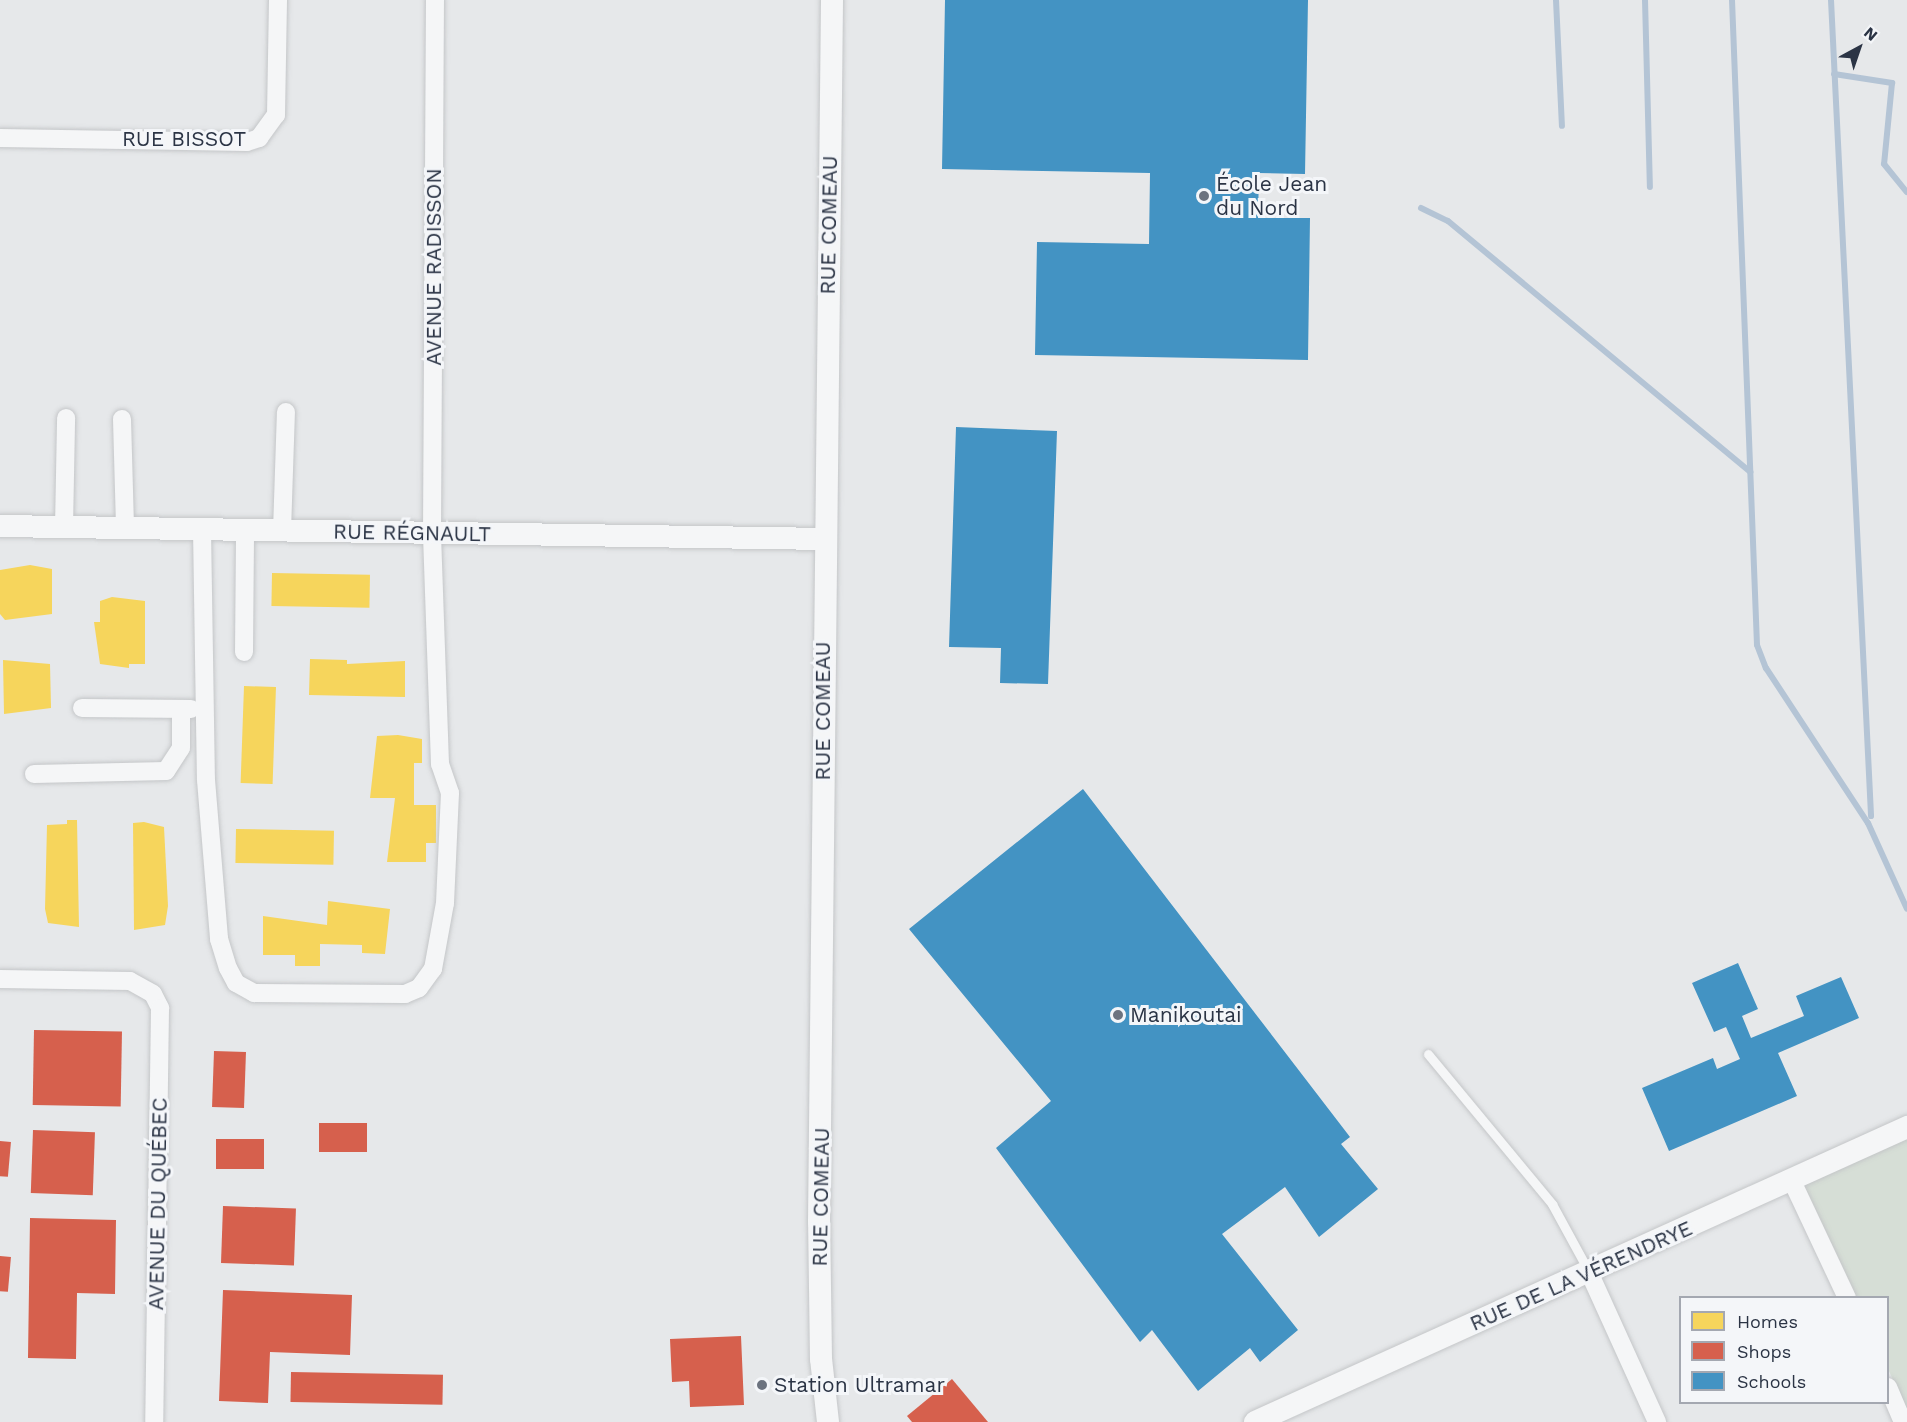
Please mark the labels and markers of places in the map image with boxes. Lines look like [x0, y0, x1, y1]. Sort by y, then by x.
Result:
place label: École Jean du Nord [1216, 171, 1328, 221]
marker: École Jean du Nord [1197, 189, 1211, 203]
place label: Manikoutai [1130, 1002, 1242, 1028]
marker: Manikoutai [1111, 1008, 1125, 1022]
place label: Station Ultramar [774, 1372, 945, 1398]
marker: Station Ultramar [755, 1378, 769, 1392]

